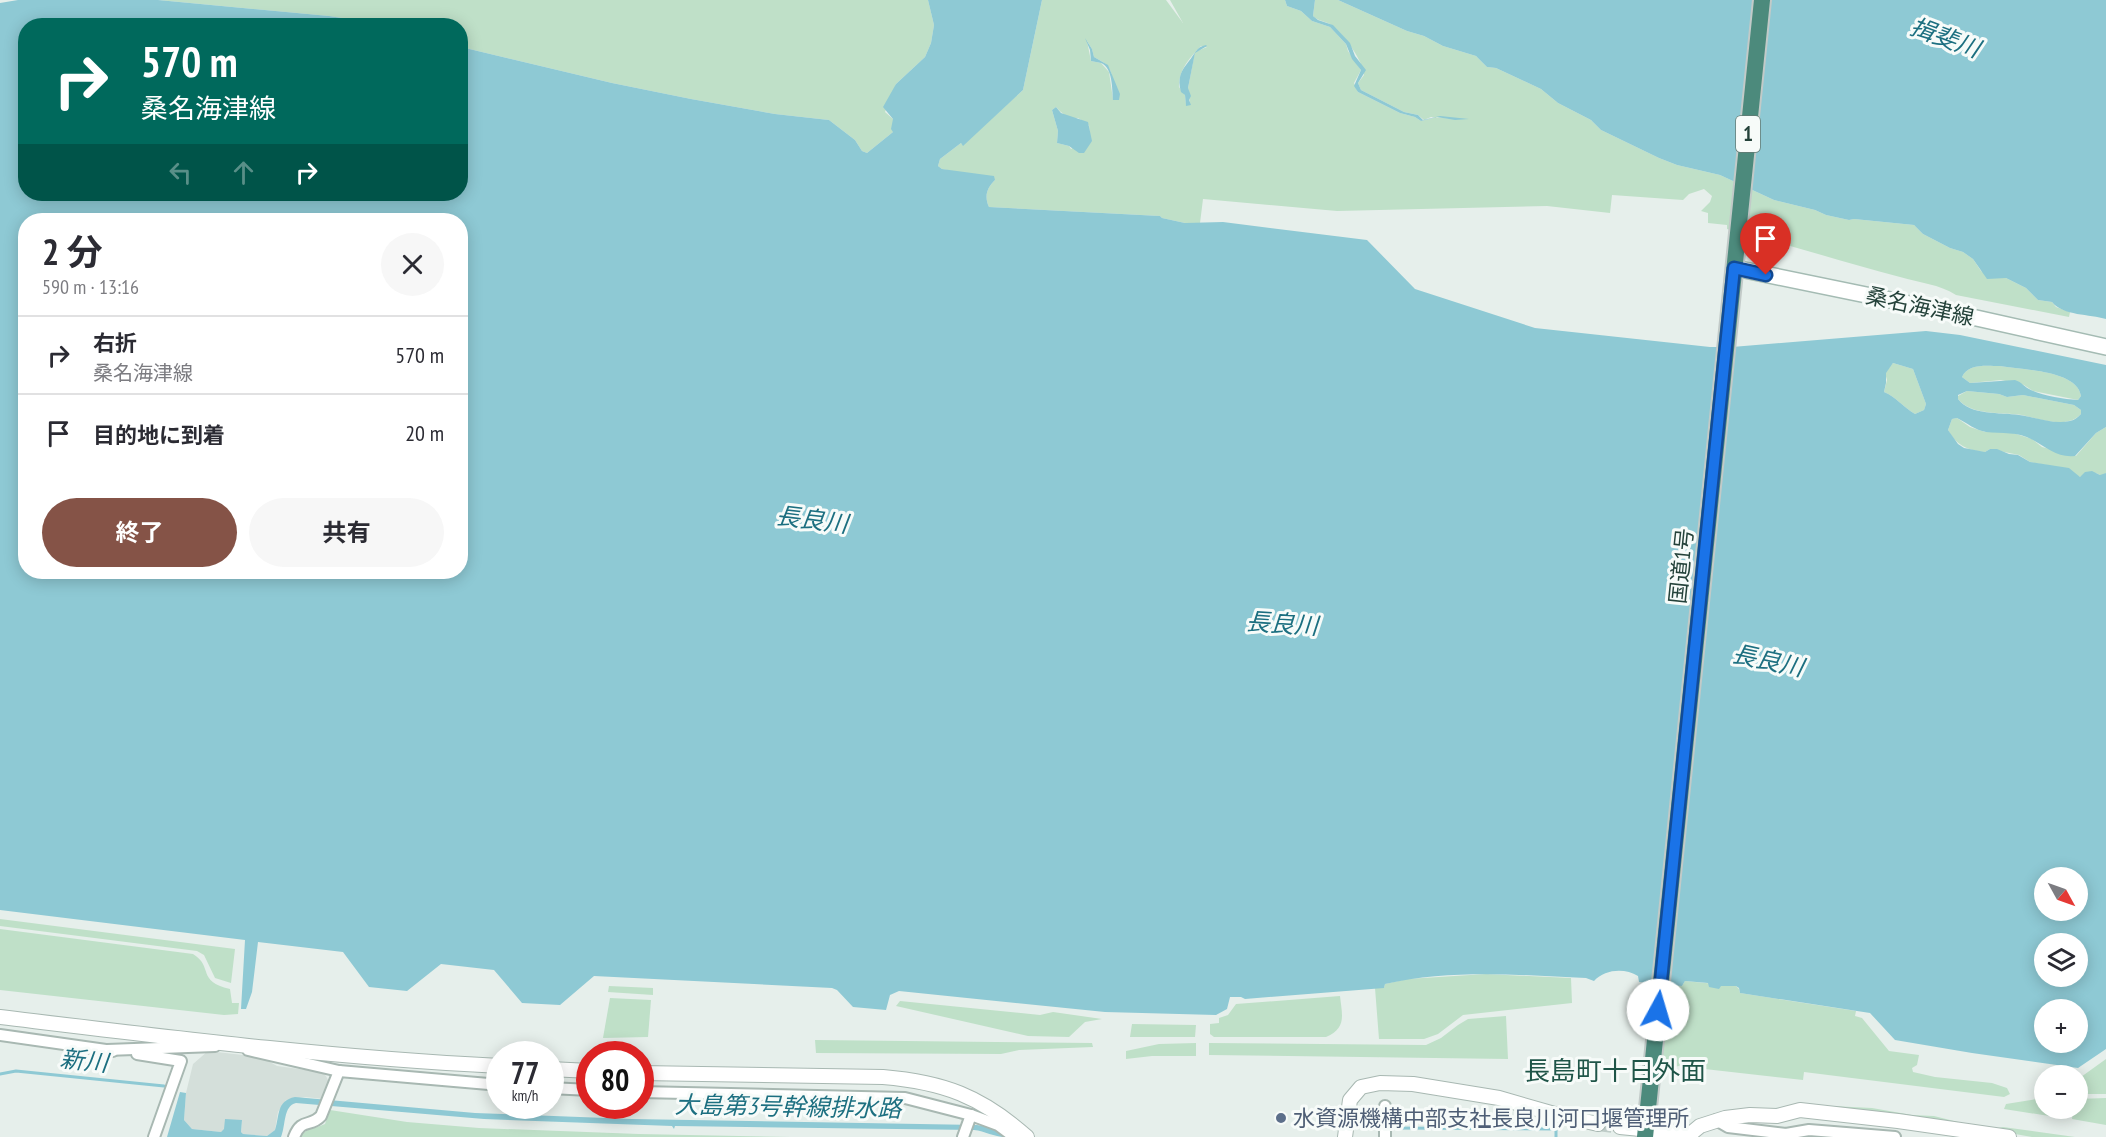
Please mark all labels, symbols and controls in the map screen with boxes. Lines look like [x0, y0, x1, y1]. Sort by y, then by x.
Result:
water label: 揖斐川 [1906, 11, 1987, 65]
text: 570 m [141, 34, 238, 89]
icon: right [42, 42, 120, 120]
text: 桑名海津線 [141, 91, 276, 125]
road number: 1 [1736, 116, 1760, 152]
icon: left [164, 156, 197, 189]
icon: ahead [227, 156, 260, 189]
icon: right [290, 156, 323, 189]
pin [1740, 213, 1791, 275]
icon: arrive [1749, 222, 1782, 255]
text: 2 分 [42, 228, 103, 275]
button: close [381, 233, 444, 296]
text: 590 m · 13:16 [42, 274, 139, 300]
street label: 桑名海津線 [1863, 281, 1977, 331]
text: 右折 [93, 329, 137, 357]
icon: right [42, 339, 75, 372]
text: 570 m [395, 341, 444, 369]
text: 桑名海津線 [93, 360, 193, 386]
icon: arrive [42, 417, 75, 450]
text: 20 m [405, 419, 444, 447]
text: 目的地に到着 [93, 421, 225, 449]
button: 終了 [42, 498, 237, 567]
button: 共有 [249, 498, 444, 567]
water label: 長良川 [774, 500, 853, 540]
street label: 国道1号 [1663, 527, 1699, 605]
water label: 長良川 [1245, 606, 1322, 642]
water label: 長良川 [1730, 638, 1809, 684]
north arrow [2034, 867, 2088, 921]
map controls [2034, 867, 2088, 1119]
button: layers [2034, 933, 2088, 987]
position arrow [1626, 978, 1690, 1042]
button: + [2034, 999, 2088, 1053]
speed limit sign: 80 [576, 1041, 654, 1119]
water label: 新川 [59, 1043, 113, 1079]
text: 77 [511, 1053, 539, 1092]
district label: 長島町十日外面 [1524, 1054, 1706, 1087]
button: − [2034, 1065, 2088, 1119]
text: km/h [512, 1086, 538, 1105]
water label: 大島第3号幹線排水路 [674, 1089, 904, 1124]
place label: 水資源機構中部支社長良川河口堰管理所 [1293, 1104, 1689, 1132]
marker: 水資源機構中部支社長良川河口堰管理所 [1274, 1111, 1288, 1125]

